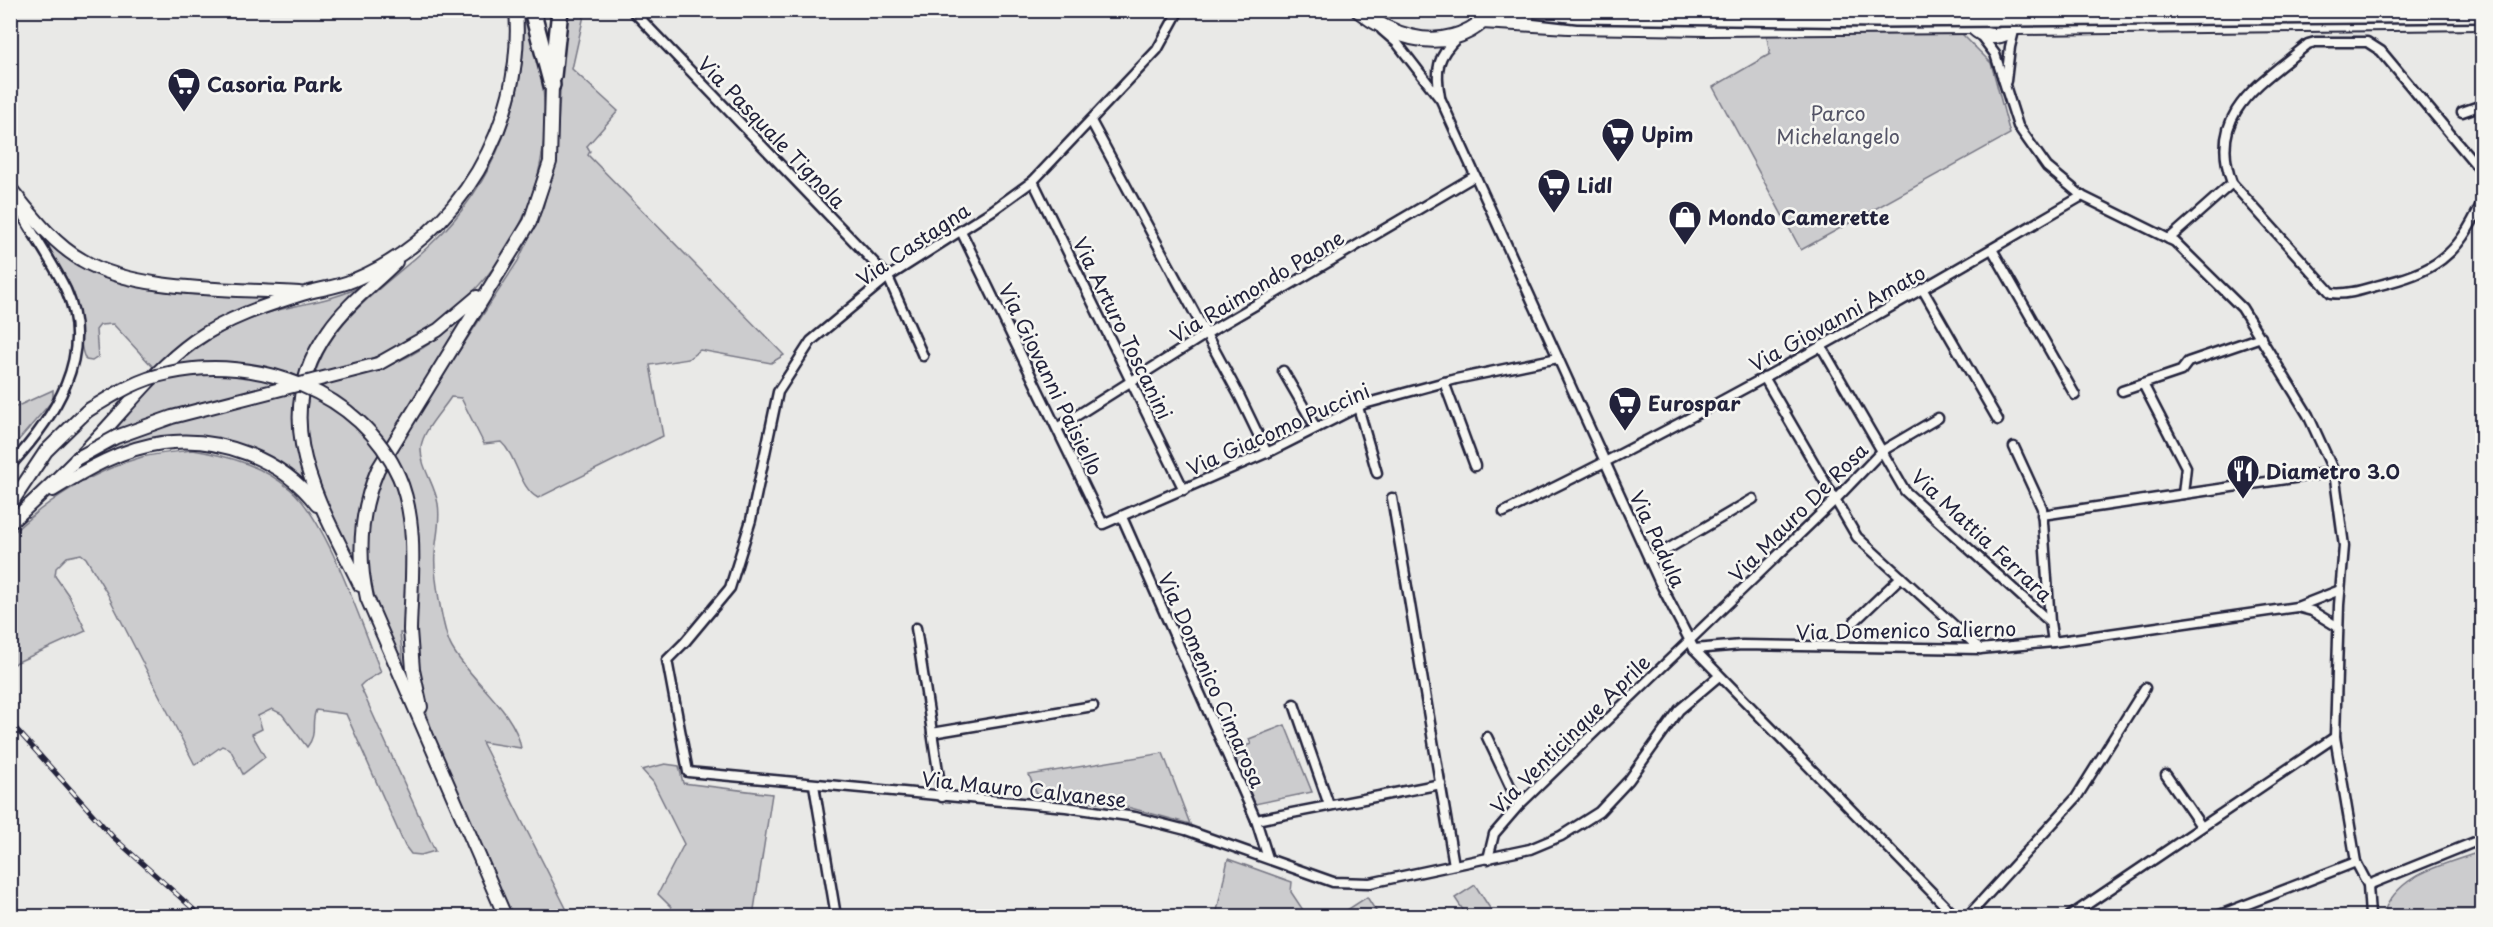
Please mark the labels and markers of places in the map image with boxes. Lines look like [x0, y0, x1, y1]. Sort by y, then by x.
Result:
supermarket icon: Casoria Park [166, 66, 202, 113]
place label: Casoria Park [207, 69, 343, 99]
supermarket icon: Upim [1600, 116, 1636, 163]
place label: Upim [1641, 119, 1693, 149]
supermarket icon: Lidl [1536, 167, 1572, 214]
place label: Lidl [1577, 170, 1612, 200]
shop icon: Mondo Camerette [1667, 199, 1703, 246]
place label: Mondo Camerette [1708, 202, 1890, 232]
supermarket icon: Eurospar [1607, 385, 1643, 432]
place label: Eurospar [1648, 388, 1741, 418]
restaurant icon: Diametro 3.0 [2225, 453, 2261, 500]
place label: Diametro 3.0 [2266, 456, 2400, 486]

